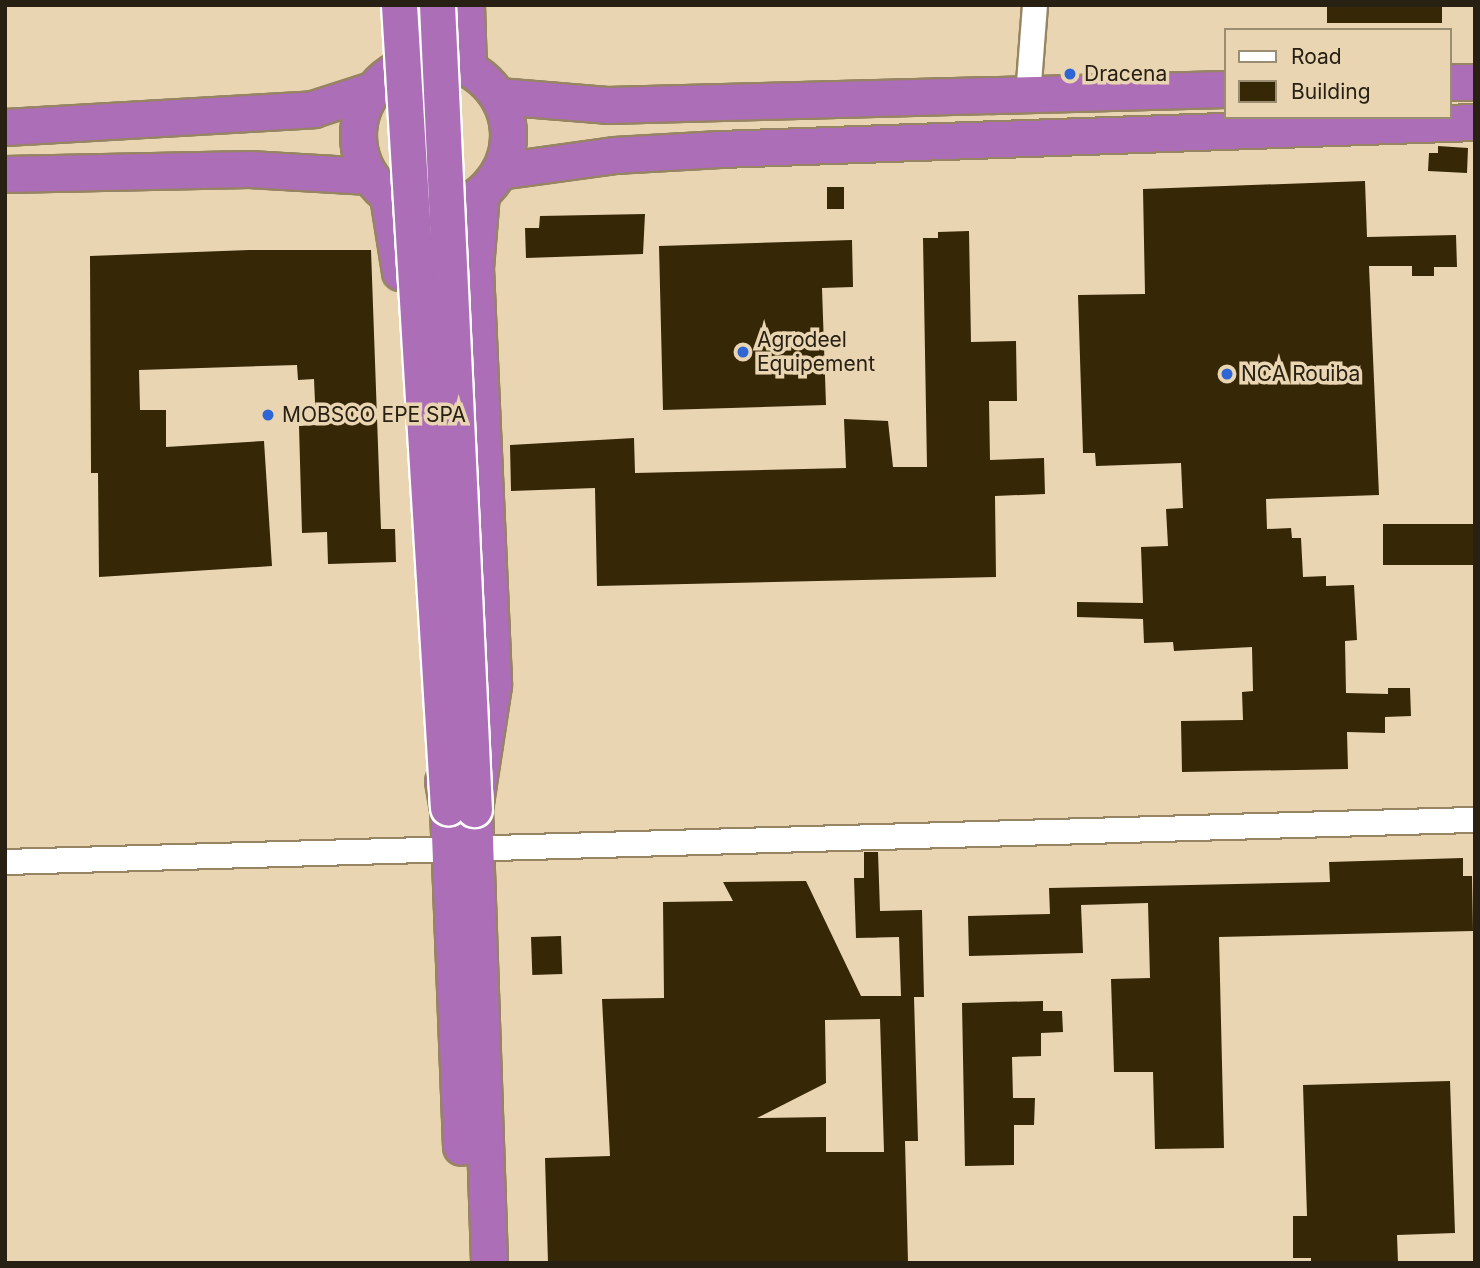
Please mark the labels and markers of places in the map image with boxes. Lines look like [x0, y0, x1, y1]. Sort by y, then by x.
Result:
place label: Dracena [1084, 61, 1167, 87]
marker: Dracena [1062, 66, 1078, 82]
place label: Agrodeel Equipement [757, 327, 875, 377]
marker: Agrodeel Equipement [735, 344, 751, 360]
place label: NCA Rouiba [1241, 361, 1360, 387]
marker: NCA Rouiba [1219, 366, 1235, 382]
place label: MOBSCO EPE SPA [282, 402, 466, 428]
marker: MOBSCO EPE SPA [260, 407, 276, 423]

